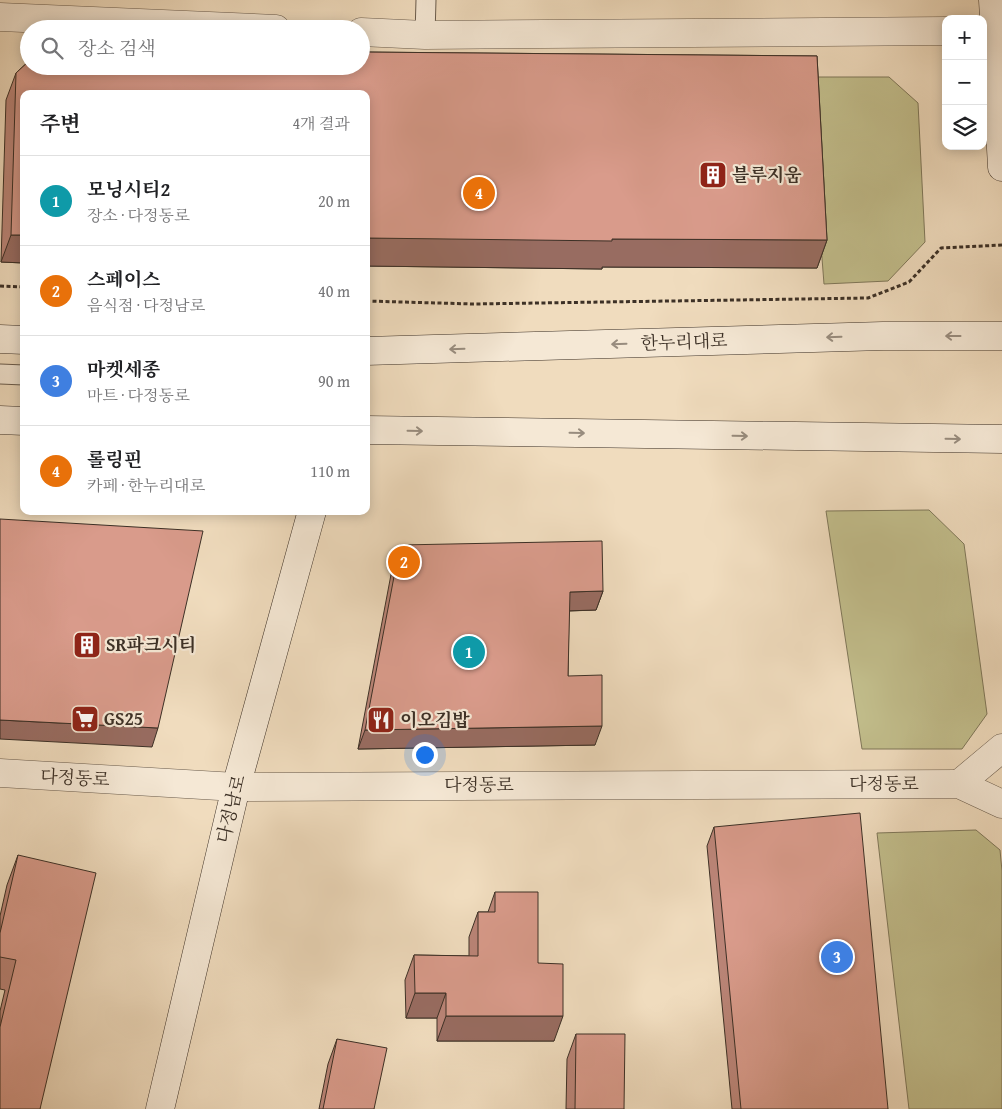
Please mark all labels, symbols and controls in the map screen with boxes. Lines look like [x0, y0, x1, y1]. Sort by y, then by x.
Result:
map controls [942, 15, 987, 150]
button: + [942, 15, 987, 60]
search box [20, 20, 370, 75]
icon: search [38, 34, 66, 62]
text: 장소 검색 [78, 34, 156, 62]
button: − [942, 60, 987, 105]
button: layers [942, 105, 987, 150]
text: 주변 [40, 108, 81, 139]
text: 4개 결과 [292, 111, 350, 135]
building icon: 블루지움 [698, 160, 728, 190]
place label: 블루지움 [732, 161, 802, 188]
pin: 4 [463, 174, 495, 212]
text: 모닝시티2 [87, 175, 170, 203]
text: 1 [52, 189, 60, 213]
text: 20 m [318, 189, 350, 213]
text: 장소 · 다정동로 [87, 203, 189, 227]
text: 스페이스 [87, 265, 160, 293]
text: 2 [52, 279, 60, 303]
text: 40 m [318, 279, 350, 303]
text: 음식점 · 다정남로 [87, 293, 205, 317]
street label: 한누리대로 [640, 326, 728, 357]
one-way arrow [946, 331, 962, 341]
one-way arrow [826, 333, 842, 342]
one-way arrow [611, 339, 627, 348]
one-way arrow [449, 344, 465, 353]
text: 마켓세종 [87, 355, 160, 383]
text: 3 [52, 369, 60, 393]
text: 90 m [318, 369, 350, 393]
text: 마트 · 다정동로 [87, 383, 189, 407]
one-way arrow [406, 426, 423, 436]
one-way arrow [569, 428, 585, 438]
one-way arrow [732, 431, 748, 440]
one-way arrow [945, 434, 961, 443]
text: 롤링핀 [87, 445, 142, 473]
text: 4 [52, 459, 60, 483]
text: 110 m [310, 459, 350, 483]
text: 카페 · 한누리대로 [87, 473, 205, 497]
pin: 2 [388, 543, 420, 581]
building icon: SR파크시티 [72, 630, 102, 660]
place label: SR파크시티 [106, 631, 196, 658]
pin: 1 [453, 633, 485, 671]
supermarket icon: GS25 [70, 704, 100, 734]
place label: GS25 [104, 705, 143, 732]
restaurant icon: 이오김밥 [366, 705, 396, 735]
place label: 이오김밥 [400, 706, 470, 733]
your location [412, 742, 438, 768]
street label: 다정동로 [40, 762, 110, 793]
street label: 다정동로 [849, 770, 919, 797]
street label: 다정동로 [444, 771, 514, 798]
street label: 다정남로 [209, 772, 252, 846]
pin: 3 [821, 938, 853, 976]

